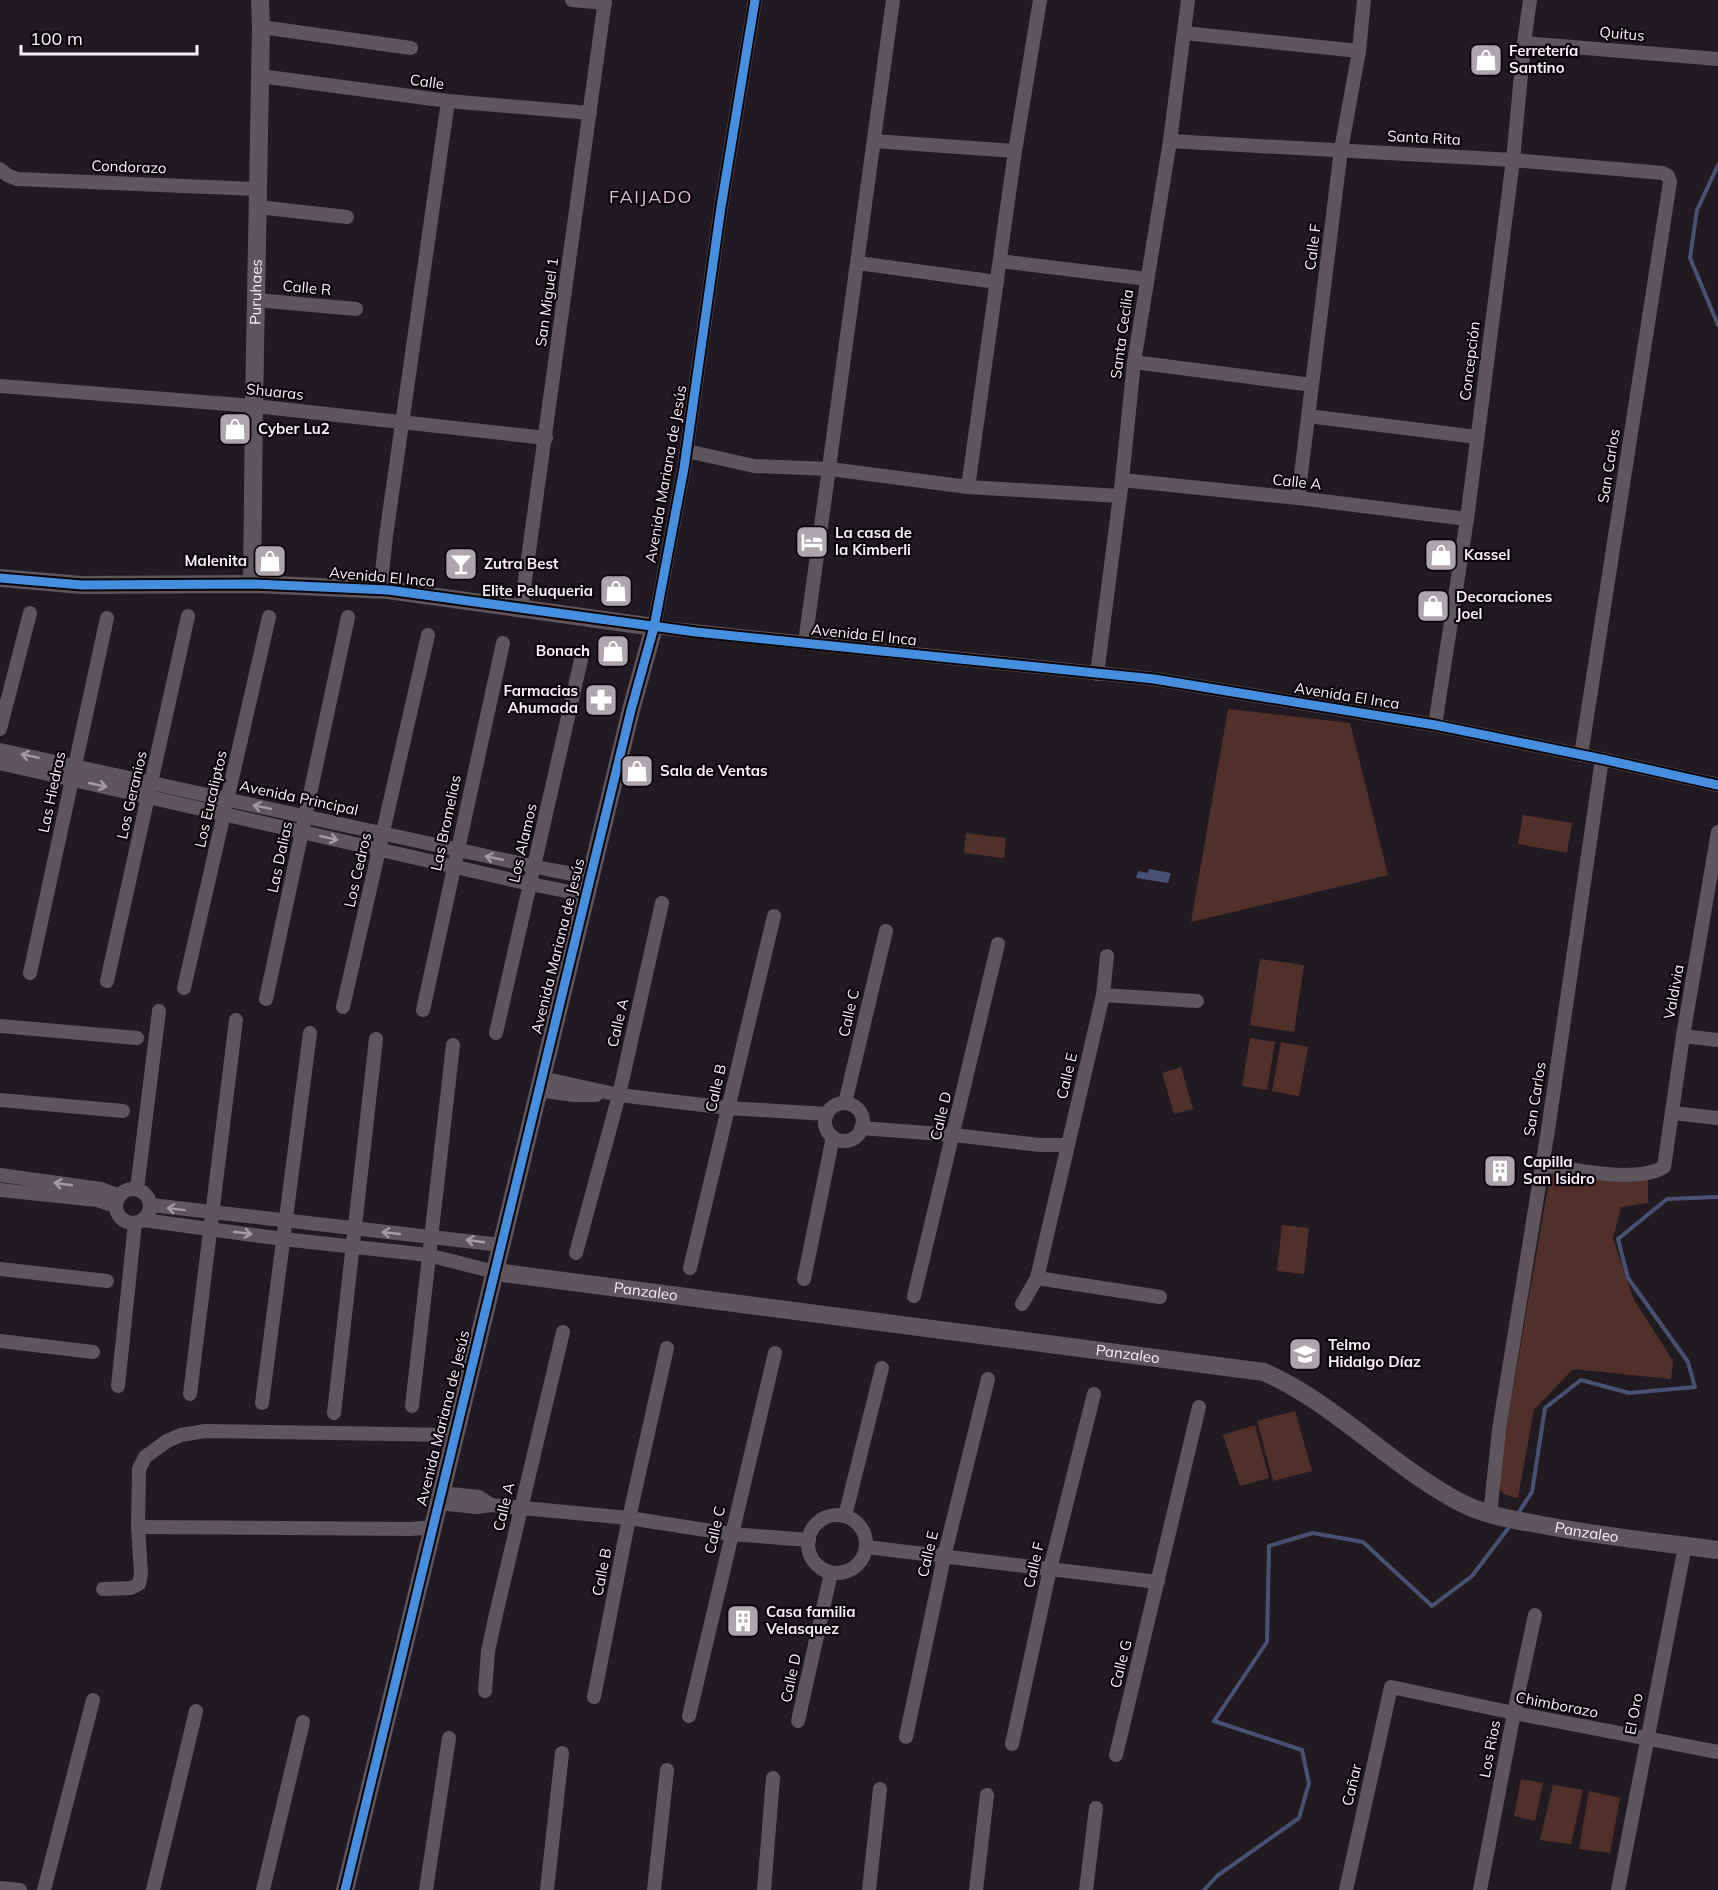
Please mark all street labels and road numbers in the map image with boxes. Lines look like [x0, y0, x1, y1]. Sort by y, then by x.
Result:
street label: Quitus [1599, 22, 1645, 45]
street label: Calle [409, 70, 445, 93]
street label: Santa Rita [1387, 126, 1461, 149]
street label: Condorazo [91, 156, 167, 177]
street label: Calle F [1300, 223, 1325, 271]
street label: San Miguel 1 [531, 256, 562, 348]
street label: Puruhaes [245, 259, 266, 325]
street label: Calle R [282, 276, 332, 299]
street label: Santa Cecilia [1106, 288, 1137, 380]
street label: Concepción [1455, 320, 1484, 402]
street label: Shuaras [245, 379, 305, 404]
street label: Avenida Mariana de Jesús [641, 384, 691, 564]
street label: San Carlos [1593, 427, 1624, 504]
street label: Calle A [1272, 469, 1323, 494]
street label: Avenida El Inca [328, 562, 436, 591]
street label: Avenida El Inca [810, 620, 918, 650]
street label: Avenida El Inca [1293, 678, 1401, 713]
street label: Los Eucaliptos [190, 748, 231, 849]
street label: Los Geranios [112, 749, 151, 841]
street label: Las Hiedras [34, 750, 69, 834]
street label: Las Bromelias [426, 773, 465, 873]
street label: Avenida Principal [238, 776, 360, 819]
street label: Los Alamos [504, 801, 541, 884]
street label: Las Dalias [263, 820, 296, 894]
street label: Los Cedros [340, 831, 375, 909]
street label: Avenida Mariana de Jesús [526, 856, 589, 1036]
street label: Valdivia [1659, 963, 1688, 1021]
street label: Calle C [834, 987, 863, 1039]
street label: Calle A [603, 997, 632, 1049]
street label: Calle E [1052, 1051, 1081, 1101]
street label: San Carlos [1519, 1060, 1550, 1137]
street label: Calle B [701, 1062, 730, 1114]
street label: Calle D [926, 1090, 955, 1142]
street label: Panzaleo [613, 1278, 679, 1305]
street label: Avenida Mariana de Jesús [411, 1328, 474, 1508]
street label: Panzaleo [1095, 1340, 1161, 1367]
street label: Calle A [489, 1481, 518, 1533]
street label: Calle C [700, 1504, 729, 1556]
street label: Panzaleo [1553, 1518, 1620, 1546]
street label: Calle E [913, 1529, 942, 1579]
street label: Calle F [1019, 1540, 1048, 1590]
street label: Calle B [588, 1546, 615, 1597]
street label: Calle G [1105, 1638, 1136, 1690]
street label: Calle D [776, 1652, 805, 1704]
street label: Chimborazo [1514, 1687, 1600, 1722]
street label: El Oro [1620, 1692, 1647, 1736]
street label: Los Rios [1475, 1719, 1504, 1779]
street label: Cañar [1338, 1762, 1366, 1808]

